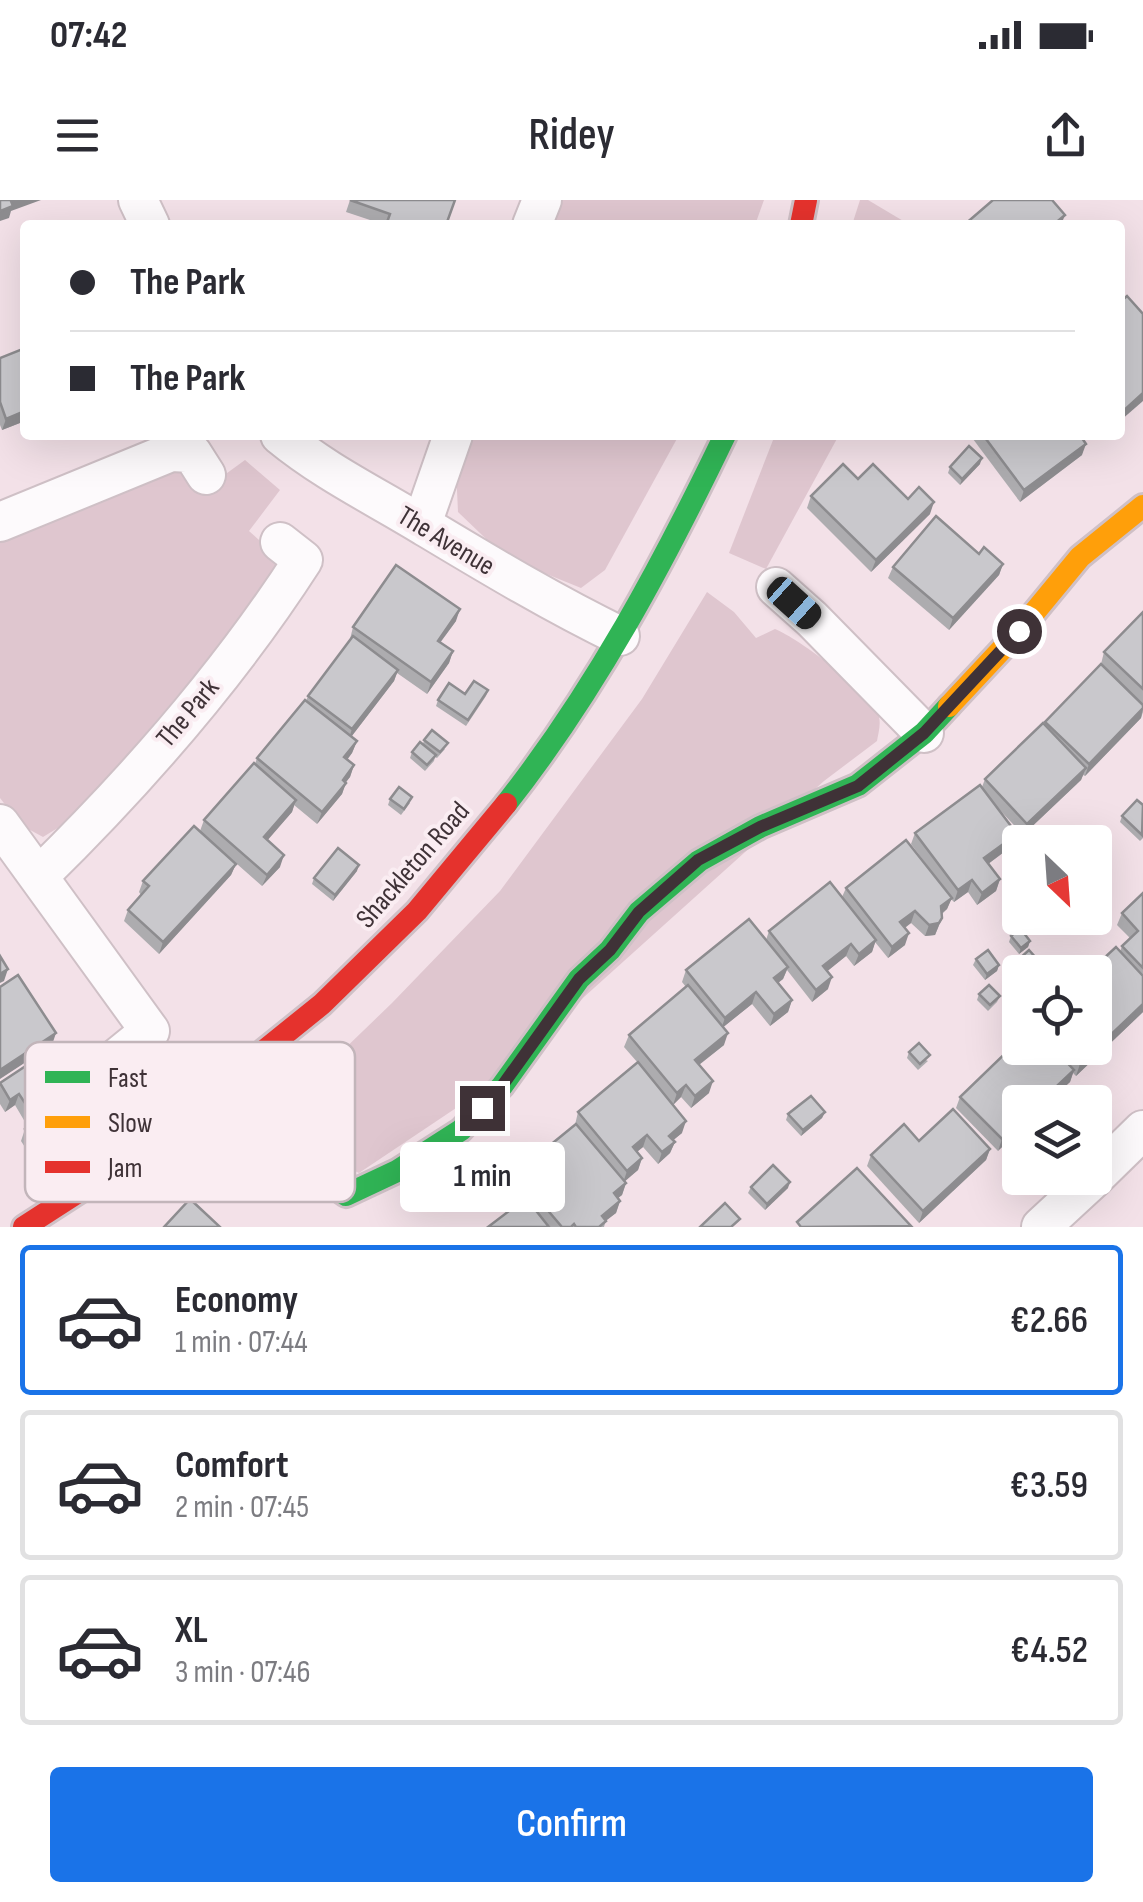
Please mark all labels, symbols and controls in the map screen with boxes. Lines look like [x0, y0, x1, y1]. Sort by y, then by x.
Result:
text: 07:42 [50, 13, 127, 58]
icon: menu [50, 108, 105, 163]
text: Ridey [528, 108, 615, 163]
icon: share [1038, 108, 1093, 163]
text: The Park [130, 260, 245, 305]
text: The Park [130, 356, 245, 401]
street label: The Avenue [392, 499, 500, 583]
car [762, 572, 826, 634]
route start [997, 609, 1042, 654]
street label: The Park [150, 672, 226, 754]
street label: Shackleton Road [349, 795, 477, 935]
north arrow [1002, 825, 1112, 935]
map controls [1002, 825, 1112, 1195]
button: locate [1002, 955, 1112, 1065]
legend [25, 1042, 355, 1202]
text: Fast [108, 1062, 147, 1095]
button: layers [1002, 1085, 1112, 1195]
route end [460, 1086, 505, 1131]
text: Slow [108, 1107, 153, 1140]
callout: 1 min [400, 1143, 564, 1213]
text: Jam [107, 1152, 143, 1185]
text: 1 min [453, 1157, 512, 1196]
icon: car [55, 1275, 145, 1365]
text: Economy [175, 1278, 298, 1323]
text: €2.66 [1010, 1298, 1088, 1343]
text: 1 min · 07:44 [175, 1323, 308, 1362]
icon: car [55, 1440, 145, 1530]
text: Comfort [175, 1443, 289, 1488]
text: €3.59 [1010, 1463, 1088, 1508]
text: 2 min · 07:45 [175, 1488, 309, 1527]
icon: car [55, 1605, 145, 1695]
text: XL [175, 1608, 208, 1653]
text: €4.52 [1010, 1628, 1088, 1673]
text: 3 min · 07:46 [175, 1653, 310, 1692]
button: Confirm [50, 1767, 1093, 1882]

